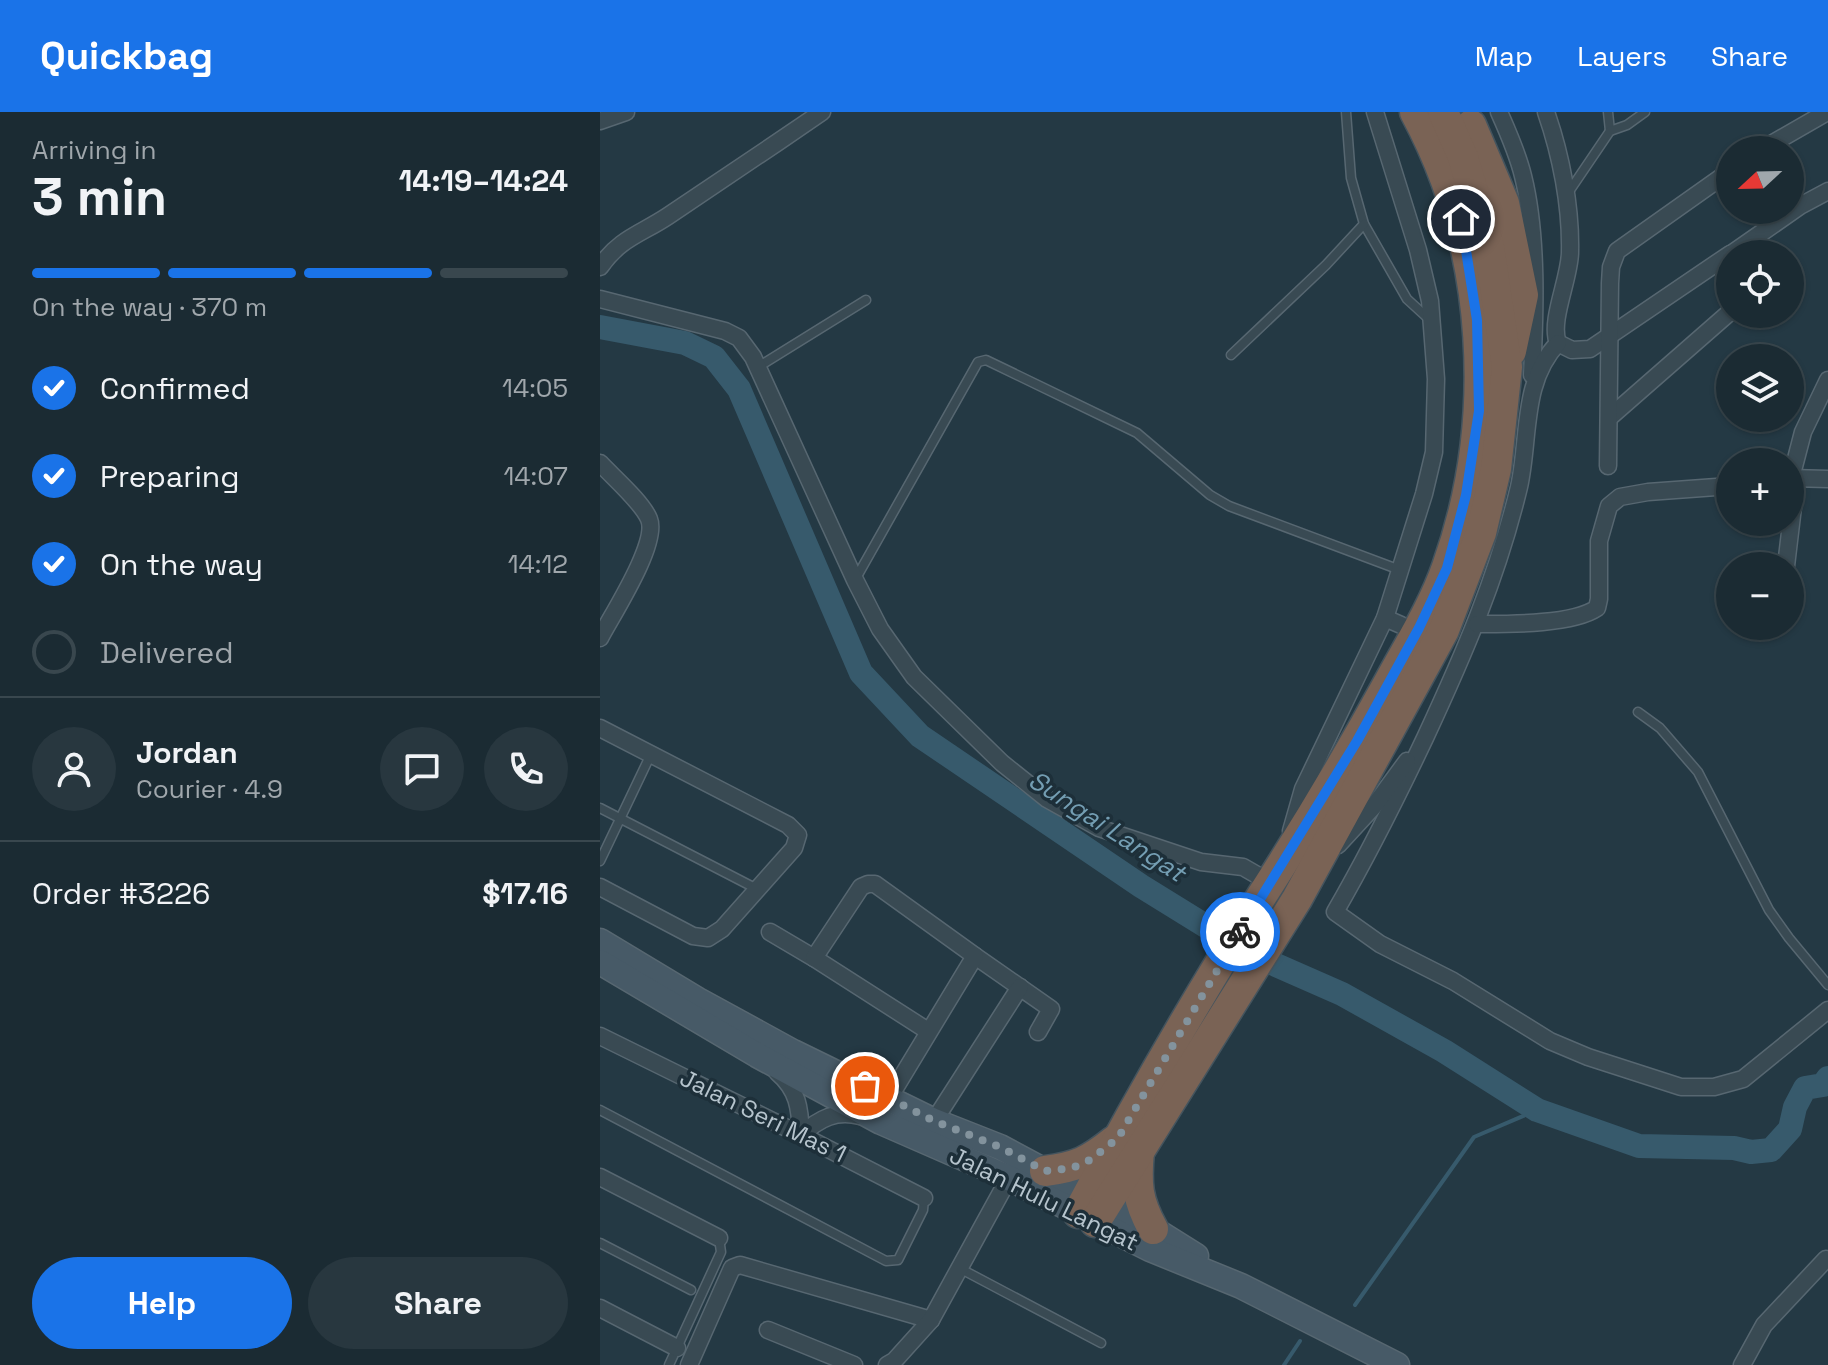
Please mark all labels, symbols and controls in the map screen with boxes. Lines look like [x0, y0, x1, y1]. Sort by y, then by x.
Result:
text: Quickbag [40, 32, 213, 80]
text: Map [1475, 38, 1533, 74]
text: Layers [1577, 38, 1667, 74]
text: Share [1711, 38, 1788, 74]
text: Arriving in [32, 133, 156, 167]
north arrow [1716, 136, 1804, 224]
map controls [1716, 136, 1804, 640]
text: 14:19–14:24 [399, 161, 568, 200]
text: 3 min [32, 164, 167, 230]
pin [1427, 185, 1495, 253]
icon: home [1439, 197, 1483, 241]
button: locate [1716, 240, 1804, 328]
text: On the way · 370 m [32, 290, 267, 324]
button: layers [1716, 344, 1804, 432]
icon: check [32, 366, 76, 410]
text: Confirmed [100, 369, 250, 408]
text: 14:05 [502, 371, 568, 405]
button: + [1716, 448, 1804, 536]
icon: check [32, 454, 76, 498]
text: Preparing [100, 457, 239, 496]
text: 14:07 [503, 459, 568, 493]
icon: check [32, 542, 76, 586]
text: On the way [100, 545, 263, 584]
text: 14:12 [508, 547, 568, 581]
button: − [1716, 552, 1804, 640]
text: Delivered [100, 633, 234, 672]
button: person [32, 727, 116, 811]
button: chat [380, 727, 464, 811]
button: phone [484, 727, 568, 811]
text: Jordan [136, 733, 238, 772]
water label: Sungai Langat [1022, 763, 1194, 890]
text: Courier · 4.9 [136, 772, 283, 806]
text: Order #3226 [32, 874, 210, 913]
text: $17.16 [482, 874, 568, 913]
courier [1200, 892, 1280, 972]
icon: bike [1218, 910, 1262, 954]
pin [831, 1052, 899, 1120]
street label: Jalan Seri Mas 1 [675, 1062, 852, 1169]
icon: bag [843, 1064, 887, 1108]
street label: Jalan Hulu Langat [945, 1139, 1144, 1258]
button: Help [32, 1257, 292, 1349]
button: Share [308, 1257, 568, 1349]

